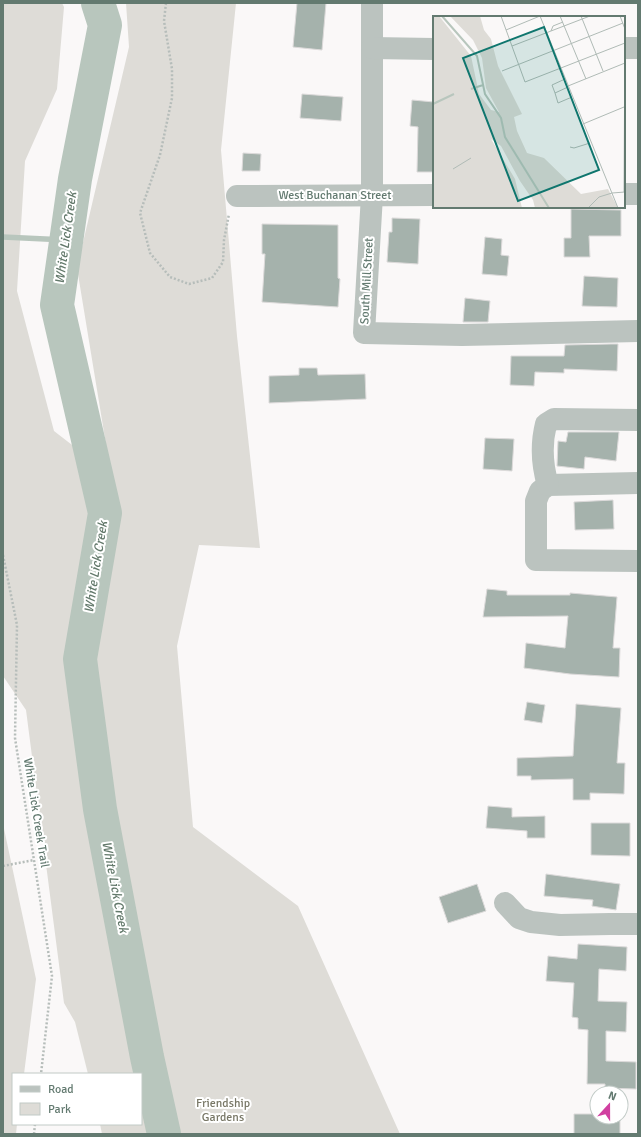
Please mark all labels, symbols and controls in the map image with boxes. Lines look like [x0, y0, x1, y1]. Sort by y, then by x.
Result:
inset map [433, 16, 625, 208]
street label: West Buchanan Street [279, 188, 391, 203]
water label: White Lick Creek [52, 189, 81, 285]
street label: South Mill Street [357, 237, 377, 325]
water label: White Lick Creek [81, 518, 111, 614]
street label: White Lick Creek Trail [20, 757, 52, 869]
water label: White Lick Creek [98, 840, 132, 936]
legend [12, 1073, 142, 1125]
text: Road [48, 1082, 74, 1097]
north arrow [589, 1085, 629, 1125]
text: N [607, 1089, 618, 1104]
park label: Friendship Gardens [196, 1096, 250, 1125]
text: Park [48, 1102, 71, 1117]

